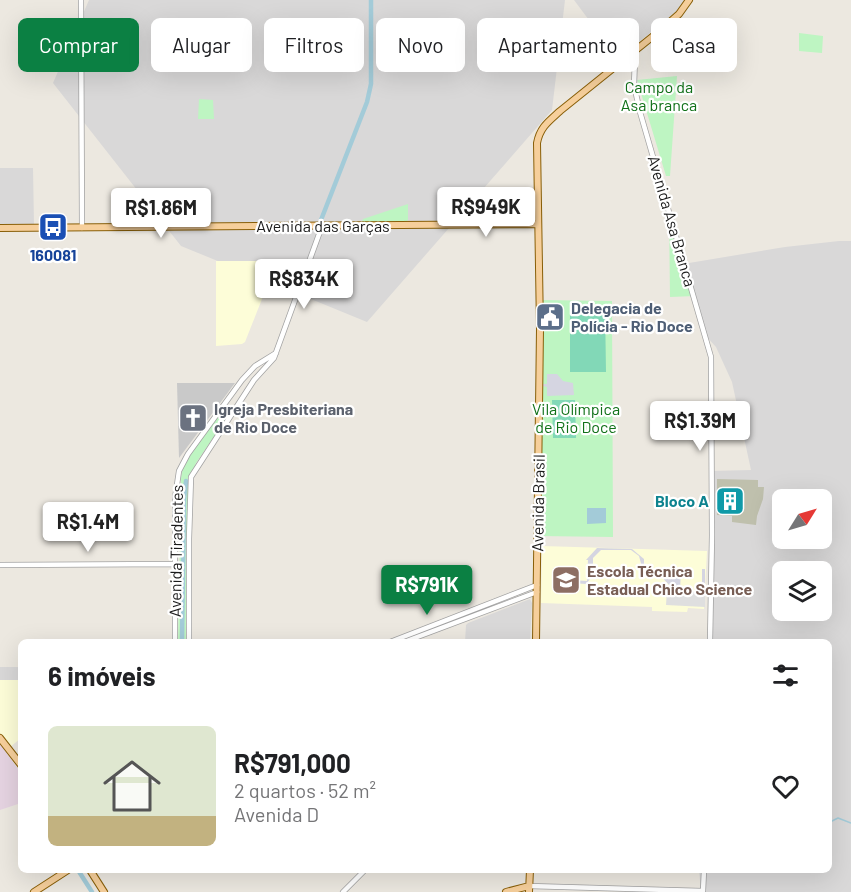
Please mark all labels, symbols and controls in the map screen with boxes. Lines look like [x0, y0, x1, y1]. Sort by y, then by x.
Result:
chip: Comprar [18, 18, 139, 72]
chip: Alugar [151, 18, 252, 72]
chip: Filtros [264, 18, 364, 72]
chip: Novo [376, 18, 465, 72]
chip: Apartamento [477, 18, 639, 72]
chip: Casa [651, 18, 737, 72]
park label: Campo da Asa branca [621, 77, 697, 114]
street label: Avenida Asa Branca [645, 153, 700, 289]
pin: R$949K [437, 187, 535, 238]
pin: R$1.86M [106, 188, 216, 239]
text: R$949K [451, 194, 521, 218]
text: R$1.86M [125, 195, 197, 219]
bus stop icon: 160081 [37, 211, 69, 243]
street label: Avenida das Garças [256, 216, 390, 235]
place label: 160081 [30, 245, 76, 264]
pin: R$834K [255, 259, 353, 310]
text: R$834K [269, 266, 339, 290]
place label: Delegacia de Polícia - Rio Doce [571, 298, 693, 335]
public building icon: Delegacia de Polícia - Rio Doce [534, 301, 566, 333]
place label: Igreja Presbiteriana de Rio Doce [214, 399, 353, 436]
park label: Vila Olímpica de Rio Doce [532, 399, 620, 436]
pin: R$1.39M [645, 401, 755, 452]
church icon: Igreja Presbiteriana de Rio Doce [177, 402, 209, 434]
text: R$1.39M [664, 408, 736, 432]
street label: Avenida Brasil [527, 454, 548, 552]
street label: Avenida Tiradentes [165, 485, 186, 617]
building icon: Bloco A [714, 485, 746, 517]
north arrow [772, 489, 832, 549]
map controls [772, 489, 832, 621]
place label: Bloco A [655, 491, 709, 510]
pin: R$1.4M [39, 502, 137, 553]
text: R$1.4M [57, 509, 119, 533]
place label: Escola Técnica Estadual Chico Science [587, 561, 753, 598]
button: layers [772, 561, 832, 621]
school or university icon: Escola Técnica Estadual Chico Science [550, 564, 582, 596]
pin: R$791K [378, 565, 476, 616]
text: R$791K [395, 572, 459, 596]
icon: filters [769, 659, 802, 692]
text: 6 imóveis [48, 660, 156, 691]
text: R$791,000 [234, 747, 351, 778]
icon: home [96, 750, 168, 822]
icon: heart [769, 770, 802, 803]
text: 2 quartos · 52 m² [234, 778, 376, 802]
text: Avenida D [234, 802, 319, 826]

